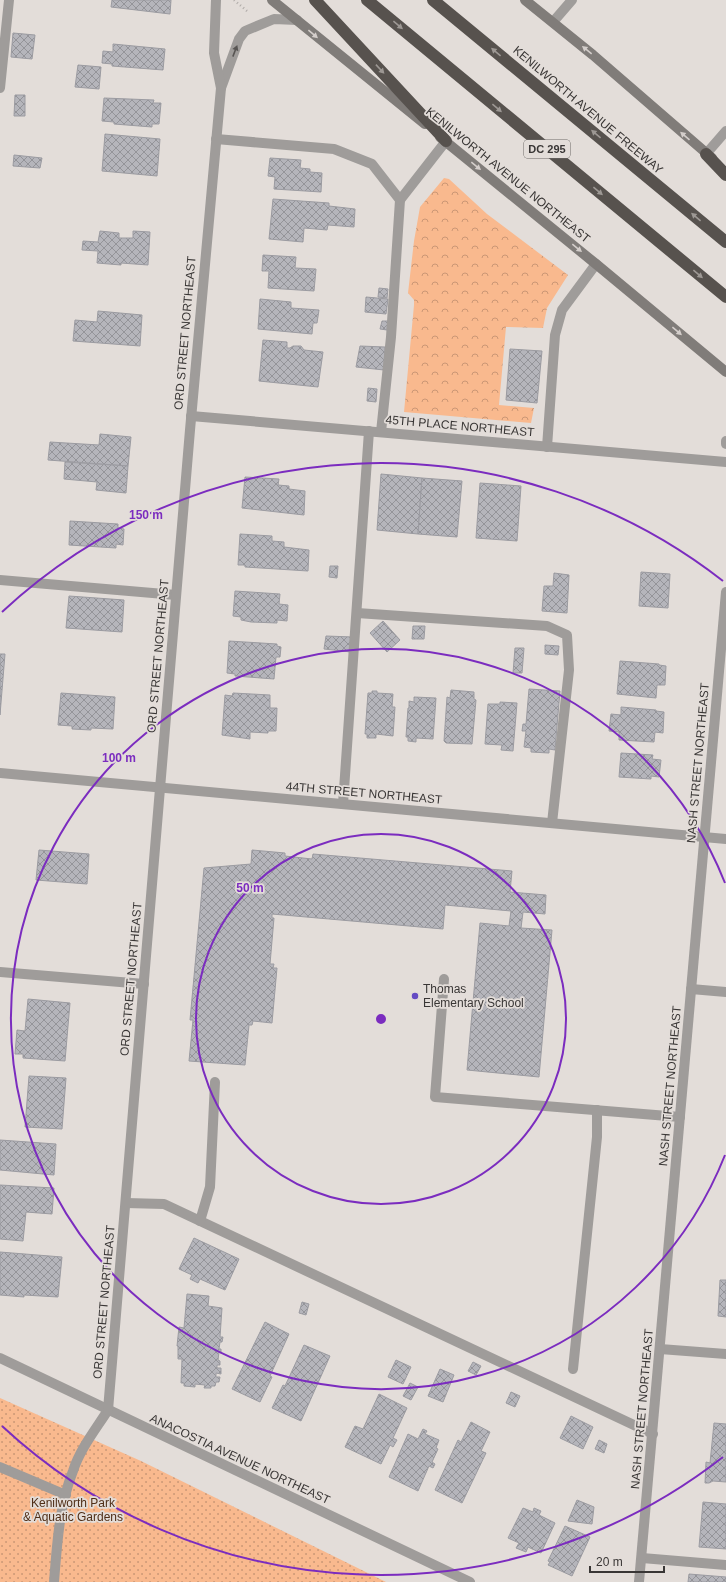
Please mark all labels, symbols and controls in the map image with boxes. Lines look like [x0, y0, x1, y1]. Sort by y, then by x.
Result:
one-way arrow [392, 20, 403, 29]
one-way arrow [308, 29, 319, 38]
street label: KENILWORTH AVENUE FREEWAY [510, 43, 666, 177]
one-way arrow [232, 45, 238, 57]
one-way arrow [582, 46, 592, 54]
one-way arrow [490, 47, 501, 56]
one-way arrow [375, 65, 384, 74]
street label: KENILWORTH AVENUE NORTHEAST [423, 104, 593, 246]
one-way arrow [492, 104, 503, 113]
one-way arrow [590, 130, 601, 139]
one-way arrow [680, 131, 690, 140]
road number: DC 295 [524, 140, 570, 158]
one-way arrow [470, 161, 481, 170]
one-way arrow [592, 186, 603, 195]
one-way arrow [691, 213, 701, 222]
one-way arrow [571, 243, 582, 252]
street label: ORD STREET NORTHEAST [171, 255, 199, 410]
one-way arrow [692, 269, 703, 278]
one-way arrow [671, 326, 682, 335]
street label: 45TH PLACE NORTHEAST [385, 413, 536, 440]
text: 150 m [129, 508, 163, 522]
street label: ORD STREET NORTHEAST [144, 578, 172, 733]
street label: NASH STREET NORTHEAST [684, 682, 712, 844]
text: 100 m [102, 751, 136, 765]
street label: 44TH STREET NORTHEAST [285, 779, 443, 807]
text: 50 m [236, 881, 264, 895]
street label: ORD STREET NORTHEAST [117, 901, 145, 1056]
place label: Thomas Elementary School [423, 982, 524, 1010]
marker: Thomas Elementary School [410, 991, 420, 1001]
street label: NASH STREET NORTHEAST [656, 1005, 684, 1167]
centre of rings [374, 1012, 388, 1026]
street label: ORD STREET NORTHEAST [90, 1224, 118, 1379]
street label: NASH STREET NORTHEAST [628, 1328, 656, 1490]
street label: ANACOSTIA AVENUE NORTHEAST [148, 1411, 333, 1507]
park label: Kenilworth Park & Aquatic Gardens [23, 1496, 123, 1524]
scale bar [590, 1548, 664, 1574]
text: 20 m [596, 1555, 623, 1569]

